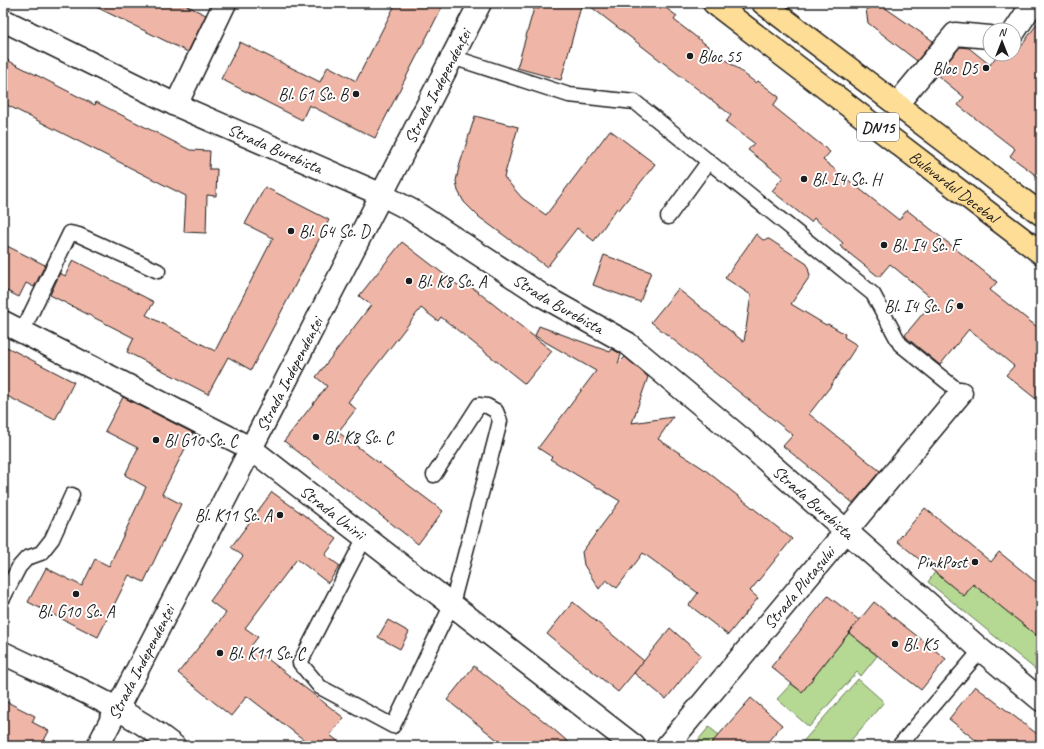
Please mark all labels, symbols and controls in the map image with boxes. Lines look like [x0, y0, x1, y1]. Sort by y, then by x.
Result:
north arrow [982, 22, 1022, 62]
street label: Strada Independenței [400, 24, 477, 147]
text: N [999, 25, 1008, 39]
place label: Bloc 55 [698, 46, 743, 67]
marker: Bloc 55 [685, 51, 695, 61]
place label: Bloc D5 [933, 58, 979, 79]
marker: Bloc D5 [981, 63, 991, 73]
place label: Bl. G1 Sc. B [278, 84, 349, 105]
marker: Bl. G1 Sc. B [351, 89, 361, 99]
road number: DN15 [857, 113, 899, 141]
street label: Strada Burebista [224, 119, 327, 179]
street label: Bulevardul Decebal [905, 146, 1005, 230]
place label: Bl. I4 Sc. H [812, 169, 884, 190]
marker: Bl. I4 Sc. H [799, 174, 809, 184]
place label: Bl. G4 Sc. D [299, 221, 372, 242]
marker: Bl. G4 Sc. D [286, 226, 296, 236]
place label: Bl. I4 Sc. F [892, 235, 963, 256]
marker: Bl. I4 Sc. F [879, 240, 889, 250]
street label: Strada Burebista [509, 269, 609, 340]
place label: Bl. K8 Sc. A [417, 271, 488, 292]
marker: Bl. K8 Sc. A [404, 276, 414, 286]
place label: Bl. I4 Sc. G [884, 296, 954, 317]
marker: Bl. I4 Sc. G [955, 301, 965, 311]
street label: Strada Independenței [251, 312, 329, 435]
place label: Bl. K8 Sc. C [324, 427, 395, 448]
place label: Bl G10 Sc. C [164, 430, 239, 451]
marker: Bl. K8 Sc. C [311, 432, 321, 442]
marker: Bl G10 Sc. C [151, 435, 161, 445]
street label: Strada Burebista [768, 461, 859, 545]
street label: Strada Unirii [296, 481, 371, 546]
place label: Bl. K11 Sc. A [195, 505, 273, 526]
marker: Bl. K11 Sc. A [275, 510, 285, 520]
street label: Strada Plutașului [759, 541, 841, 633]
place label: PinkPost [917, 552, 969, 573]
marker: PinkPost [970, 557, 980, 567]
marker: Bl. G10 Sc. A [71, 589, 81, 599]
street label: Strada Independenței [103, 600, 180, 723]
place label: Bl. G10 Sc. A [37, 601, 116, 622]
place label: Bl. K5 [903, 634, 940, 655]
marker: Bl. K5 [890, 639, 900, 649]
place label: Bl. K11 Sc. C [228, 643, 307, 664]
marker: Bl. K11 Sc. C [215, 648, 225, 658]

